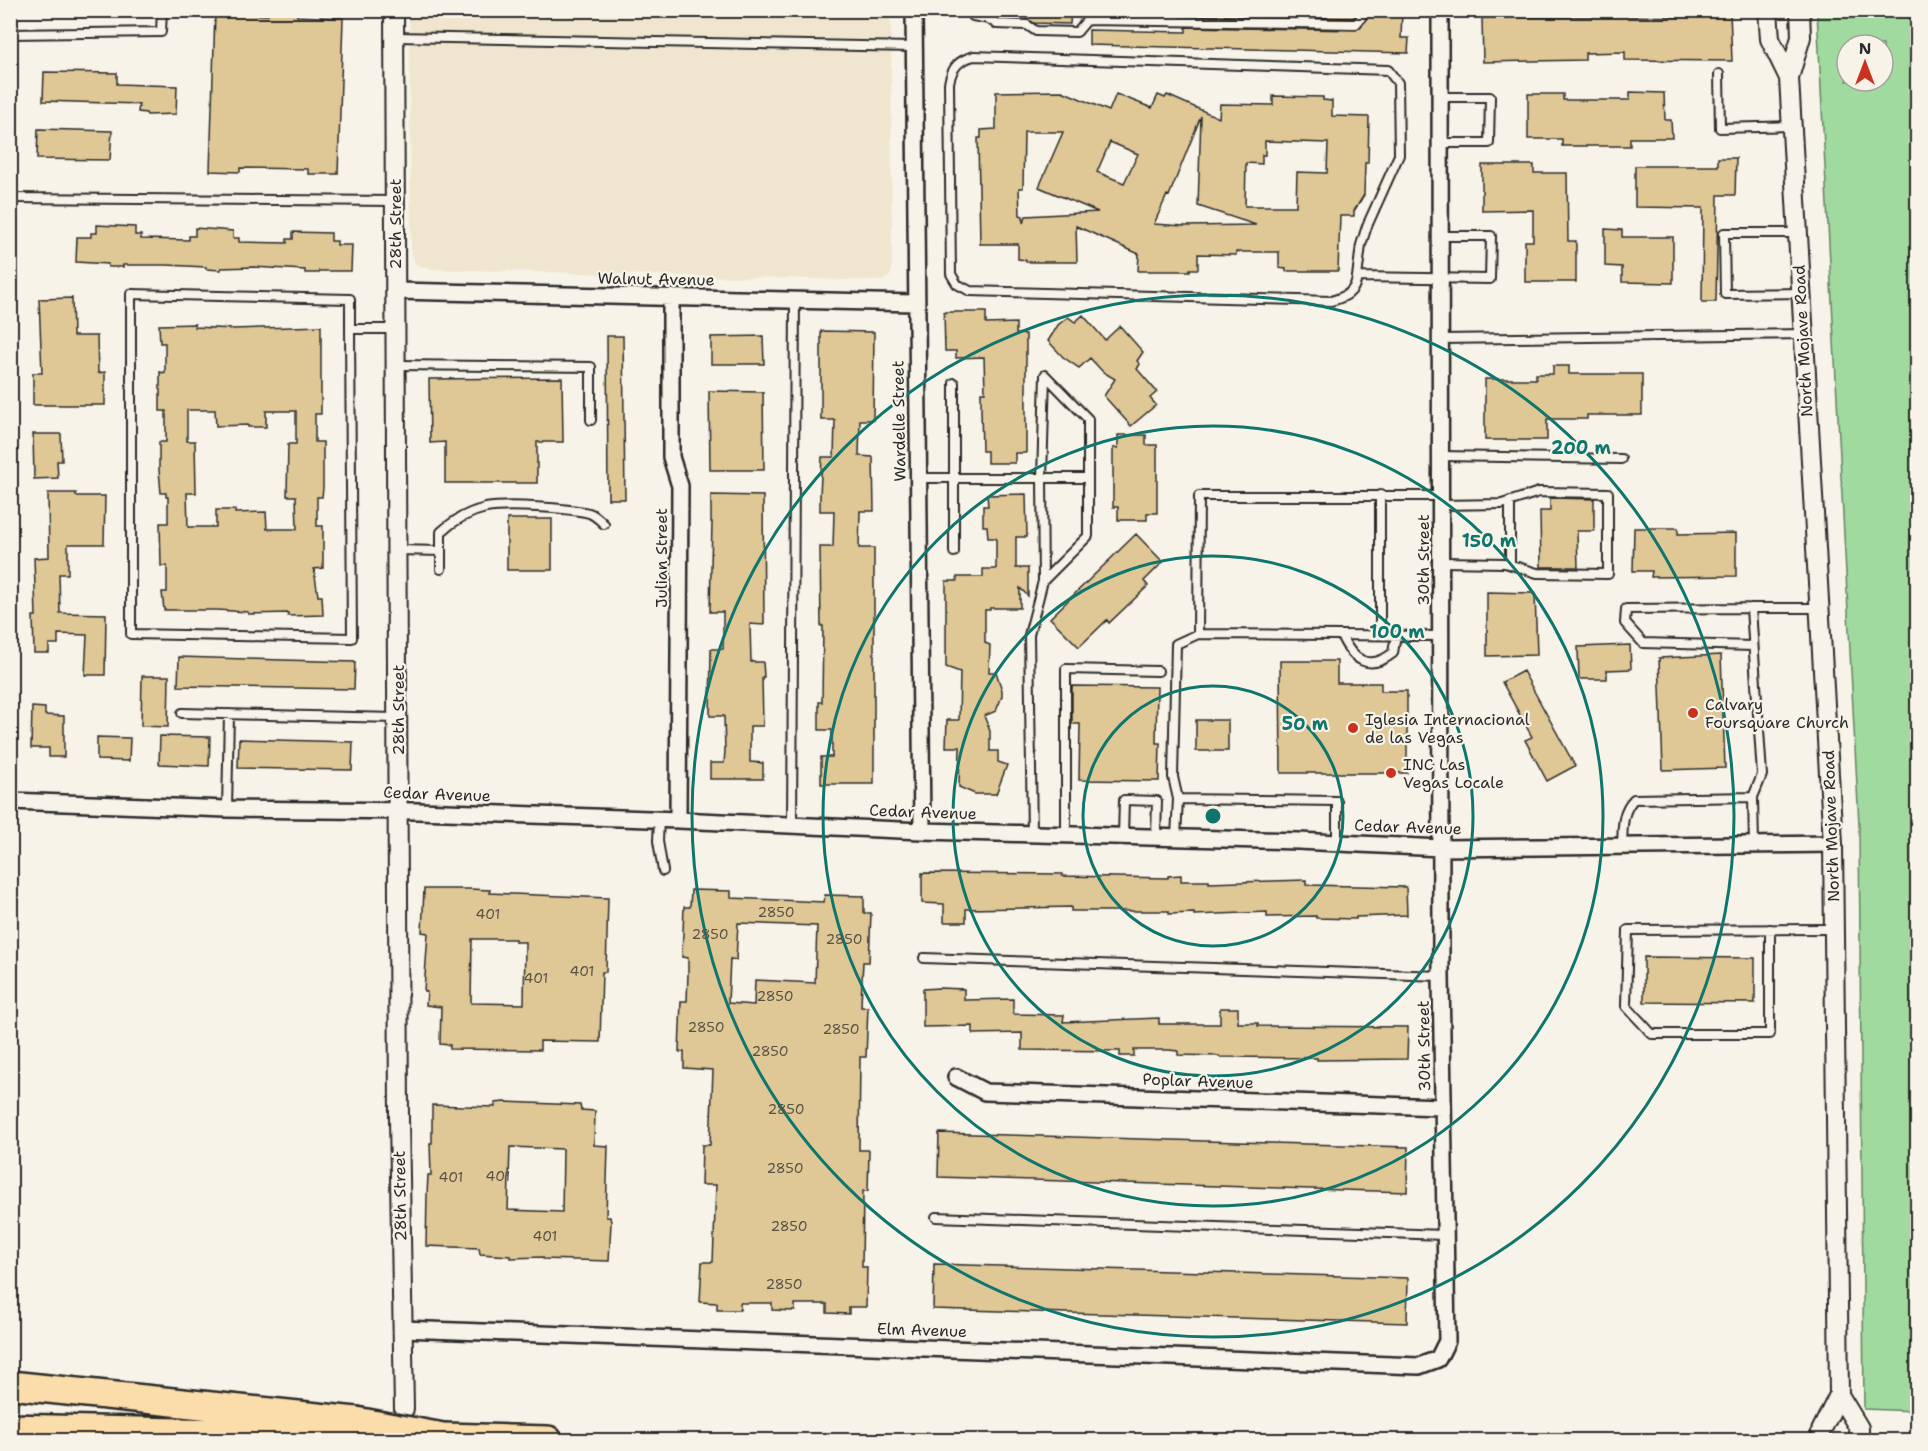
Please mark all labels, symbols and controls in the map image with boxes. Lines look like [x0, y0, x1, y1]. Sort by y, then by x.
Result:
north arrow [1835, 33, 1895, 93]
text: N [1859, 38, 1871, 59]
street label: 28th Street [385, 179, 406, 269]
street label: North Mojave Road [1789, 264, 1817, 418]
street label: Walnut Avenue [597, 267, 715, 291]
street label: Wardelle Street [887, 360, 911, 482]
text: 200 m [1551, 436, 1612, 460]
street label: Julian Street [651, 508, 672, 608]
street label: 30th Street [1413, 514, 1434, 606]
text: 150 m [1462, 529, 1517, 553]
text: 100 m [1369, 620, 1425, 644]
street label: 28th Street [388, 665, 409, 755]
place label: Calvary Foursquare Church [1705, 694, 1849, 733]
marker: Calvary Foursquare Church [1686, 706, 1700, 720]
place label: Iglesia Internacional de las Vegas [1365, 709, 1530, 748]
text: 50 m [1282, 712, 1329, 736]
marker: Iglesia Internacional de las Vegas [1346, 721, 1360, 735]
street label: North Mojave Road [1818, 750, 1844, 902]
place label: INC Las Vegas Locale [1403, 754, 1504, 793]
marker: INC Las Vegas Locale [1384, 766, 1398, 780]
street label: Cedar Avenue [383, 782, 491, 806]
street label: Cedar Avenue [869, 800, 977, 824]
centre of rings [1203, 806, 1223, 826]
street label: Cedar Avenue [1354, 815, 1462, 839]
house number: 2850 [757, 903, 795, 921]
house number: 401 [476, 905, 500, 923]
house number: 2850 [691, 925, 729, 943]
house number: 2850 [825, 930, 863, 948]
house number: 401 [570, 962, 594, 980]
house number: 401 [524, 969, 548, 987]
house number: 2850 [756, 987, 794, 1005]
street label: 30th Street [1413, 1000, 1435, 1092]
house number: 2850 [687, 1018, 725, 1036]
house number: 2850 [822, 1020, 860, 1038]
house number: 2850 [751, 1042, 789, 1060]
street label: Poplar Avenue [1142, 1069, 1254, 1093]
house number: 2850 [767, 1100, 805, 1118]
street label: 28th Street [389, 1150, 411, 1242]
house number: 2850 [766, 1159, 804, 1177]
house number: 401 [486, 1167, 510, 1185]
house number: 401 [439, 1168, 463, 1186]
house number: 2850 [770, 1217, 808, 1235]
house number: 401 [533, 1227, 557, 1245]
house number: 2850 [765, 1275, 803, 1293]
street label: Elm Avenue [877, 1318, 967, 1342]

